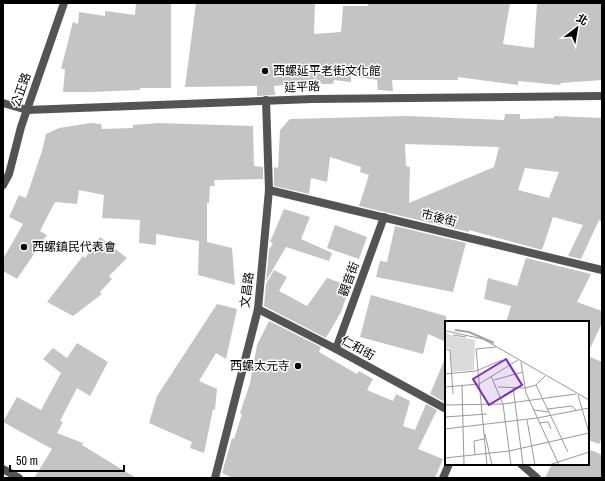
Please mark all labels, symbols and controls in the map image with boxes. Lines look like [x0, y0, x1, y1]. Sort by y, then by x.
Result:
north arrow [557, 8, 597, 48]
text: 北 [574, 11, 590, 28]
place label: 西螺延平老街文化館 [273, 63, 381, 79]
marker: 西螺延平老街文化館 [260, 66, 270, 76]
street label: 公正路 [8, 70, 34, 110]
street label: 延平路 [284, 78, 320, 96]
street label: 市後街 [420, 206, 458, 230]
place label: 西螺鎮民代表會 [32, 239, 116, 255]
marker: 西螺鎮民代表會 [19, 242, 29, 252]
street label: 觀音街 [335, 259, 363, 299]
street label: 文昌路 [237, 271, 257, 309]
inset map [445, 321, 589, 465]
street label: 仁和街 [338, 332, 378, 364]
place label: 西螺太元寺 [230, 358, 290, 374]
marker: 西螺太元寺 [293, 361, 303, 371]
scale bar [10, 447, 124, 473]
text: 50 m [16, 453, 38, 469]

